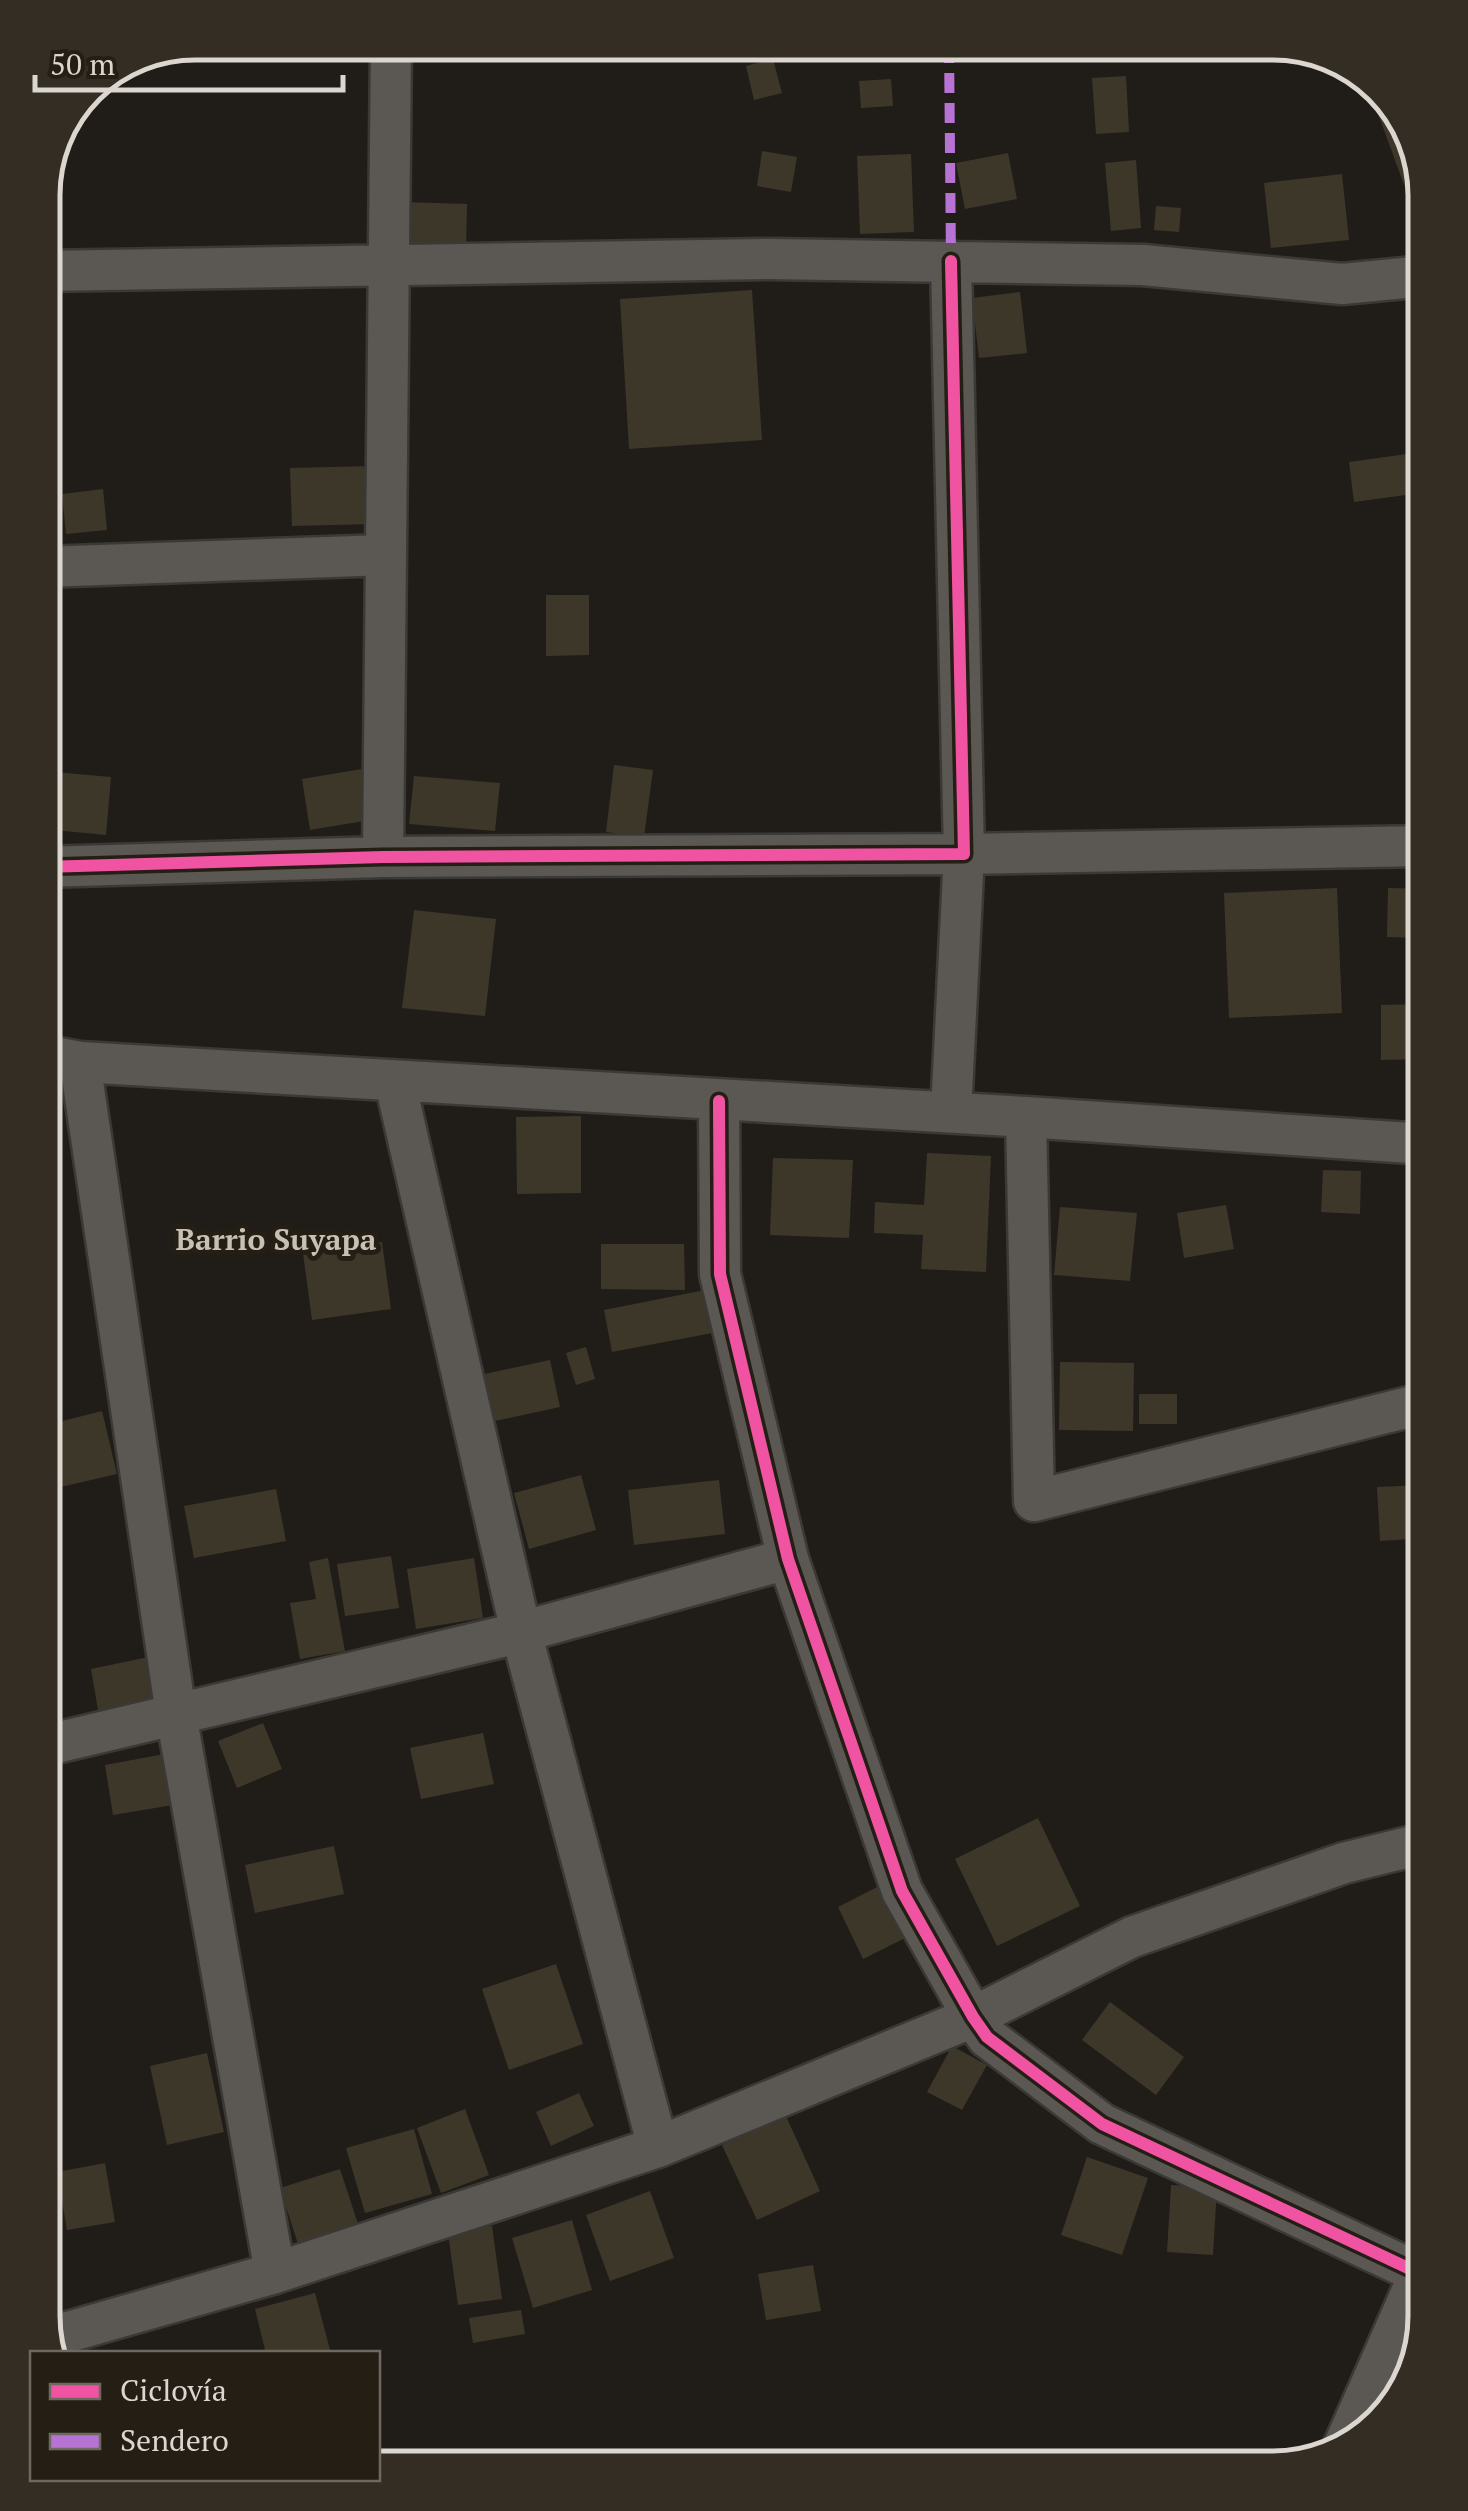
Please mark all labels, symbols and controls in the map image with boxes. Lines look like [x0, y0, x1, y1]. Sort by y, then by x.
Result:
scale bar [35, 30, 342, 92]
text: 50 m [50, 44, 115, 84]
district label: Barrio Suyapa [176, 1219, 377, 1259]
legend [30, 2351, 380, 2481]
text: Ciclovía [120, 2370, 227, 2410]
text: Sendero [120, 2420, 229, 2460]

